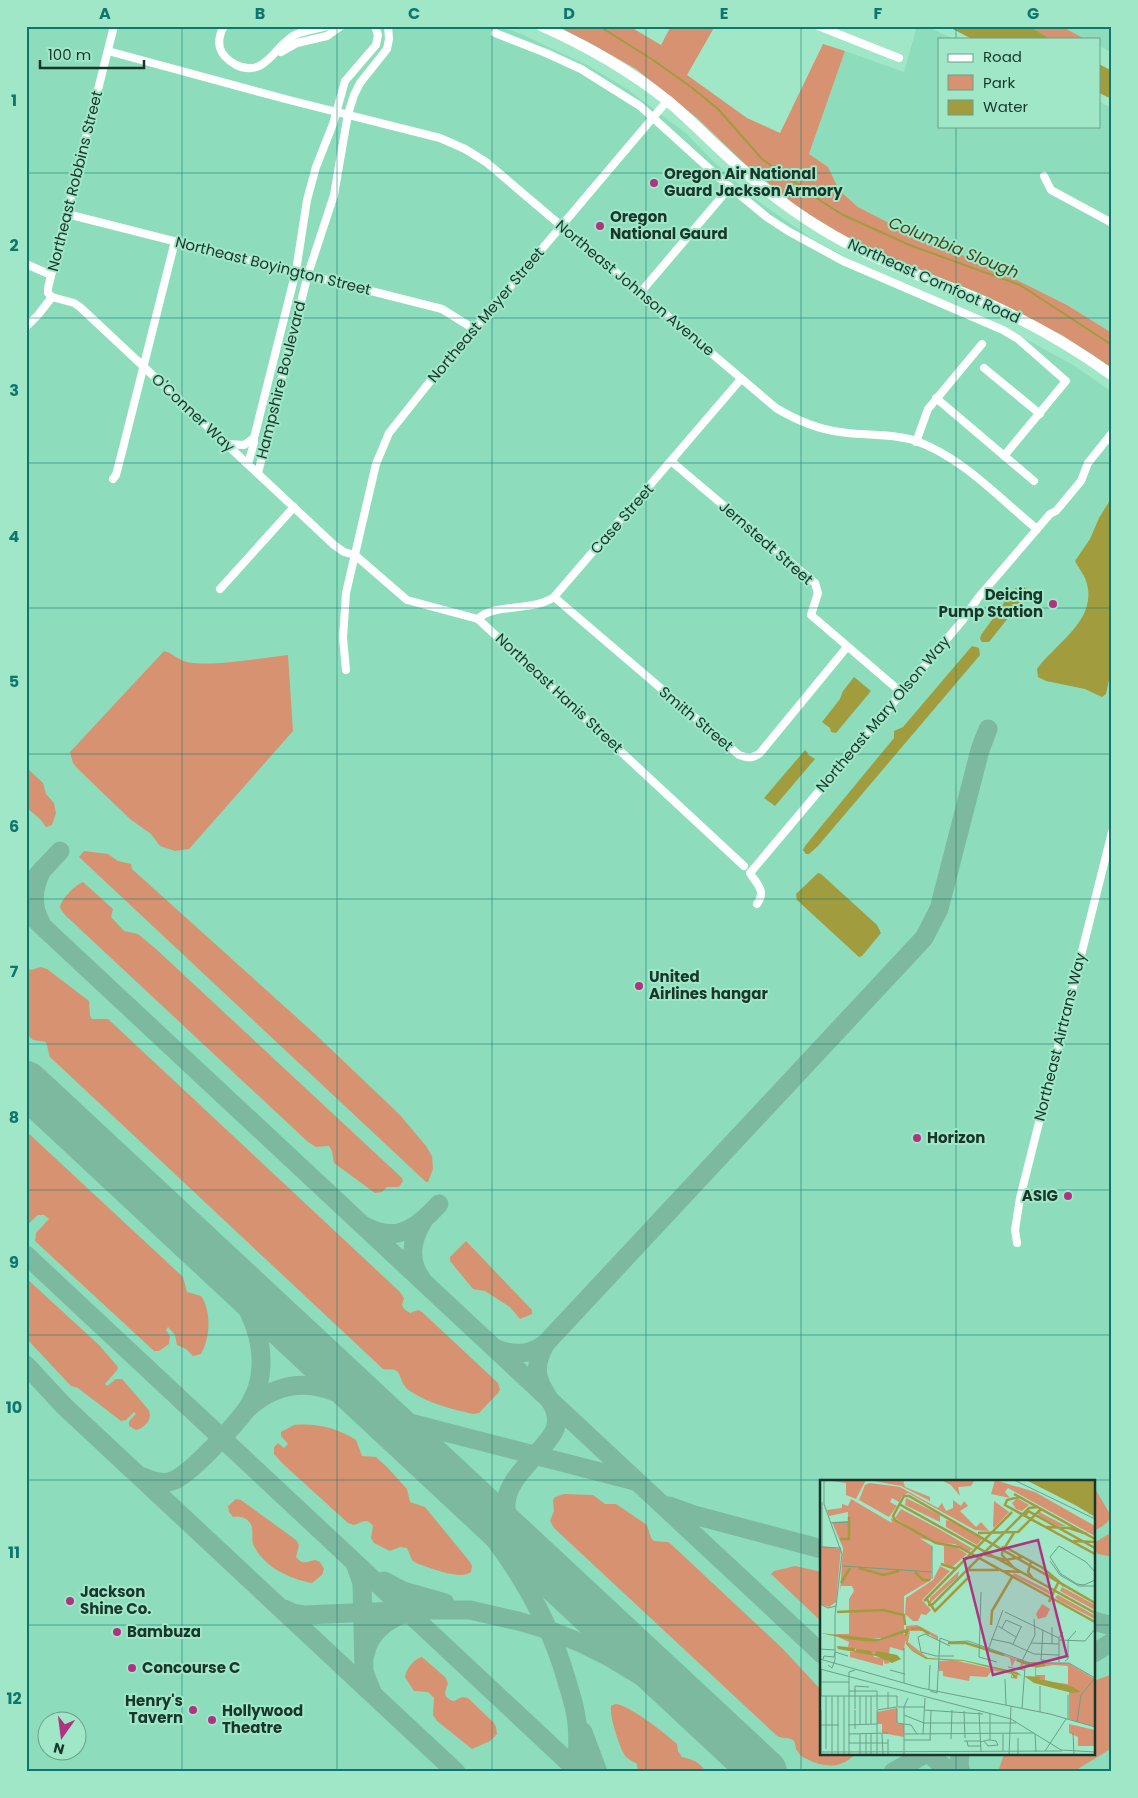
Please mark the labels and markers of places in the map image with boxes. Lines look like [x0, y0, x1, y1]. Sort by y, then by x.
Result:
place label: Oregon Air National Guard Jackson Armory [664, 163, 843, 201]
marker: Oregon Air National Guard Jackson Armory [648, 177, 660, 189]
place label: Oregon National Gaurd [610, 206, 728, 244]
marker: Oregon National Gaurd [594, 220, 606, 232]
place label: Deicing Pump Station [939, 584, 1043, 622]
marker: Deicing Pump Station [1047, 598, 1059, 610]
place label: United Airlines hangar [649, 966, 768, 1004]
marker: United Airlines hangar [633, 980, 645, 992]
place label: Horizon [927, 1127, 985, 1148]
marker: Horizon [911, 1132, 923, 1144]
place label: ASIG [1022, 1185, 1058, 1206]
marker: ASIG [1062, 1190, 1074, 1202]
place label: Jackson Shine Co. [80, 1581, 152, 1619]
marker: Jackson Shine Co. [64, 1595, 76, 1607]
place label: Bambuza [127, 1621, 201, 1642]
marker: Bambuza [111, 1626, 123, 1638]
place label: Concourse C [142, 1657, 240, 1678]
marker: Concourse C [126, 1662, 138, 1674]
place label: Henry's Tavern [125, 1690, 183, 1728]
place label: Hollywood Theatre [222, 1700, 303, 1738]
marker: Henry's Tavern [187, 1704, 199, 1716]
marker: Hollywood Theatre [206, 1714, 218, 1726]

